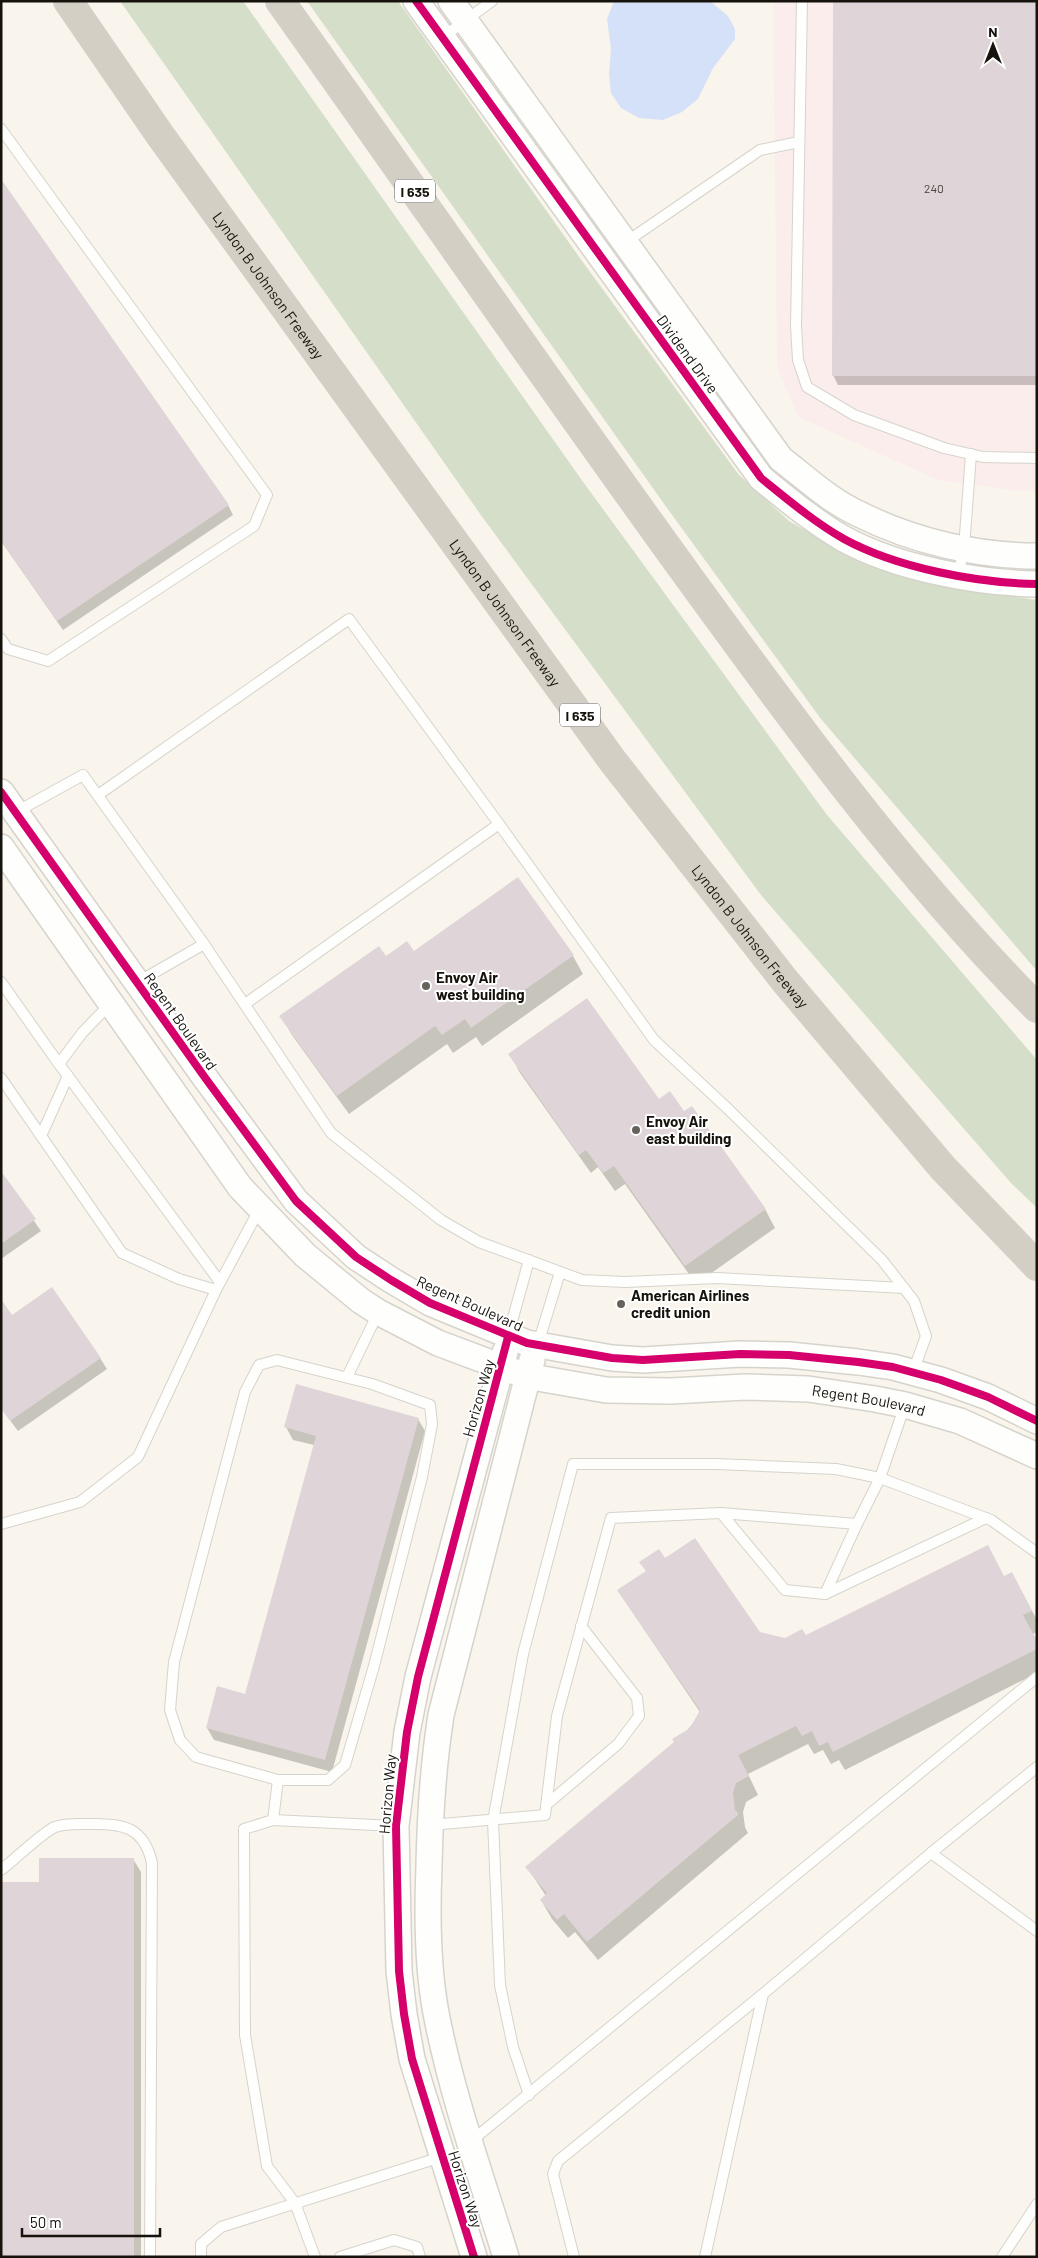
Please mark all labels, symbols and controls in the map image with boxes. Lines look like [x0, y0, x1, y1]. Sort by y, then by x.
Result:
north arrow [968, 20, 1018, 70]
text: N [988, 23, 998, 40]
road number: I 635 [395, 180, 435, 202]
house number: 240 [924, 181, 944, 195]
street label: Lyndon B Johnson Freeway [209, 208, 328, 362]
street label: Dividend Drive [653, 311, 723, 397]
street label: Lyndon B Johnson Freeway [446, 535, 565, 690]
road number: I 635 [560, 704, 600, 726]
street label: Lyndon B Johnson Freeway [688, 861, 813, 1011]
place label: Envoy Air west building [436, 968, 525, 1003]
street label: Regent Boulevard [141, 969, 221, 1073]
marker: Envoy Air west building [420, 980, 432, 992]
place label: Envoy Air east building [646, 1112, 731, 1147]
marker: Envoy Air east building [630, 1124, 642, 1136]
street label: Regent Boulevard [414, 1271, 526, 1335]
place label: American Airlines credit union [631, 1286, 750, 1321]
marker: American Airlines credit union [615, 1298, 627, 1310]
street label: Horizon Way [458, 1357, 498, 1439]
street label: Regent Boulevard [811, 1381, 928, 1419]
street label: Horizon Way [375, 1753, 399, 1835]
street label: Horizon Way [445, 2148, 487, 2230]
scale bar [22, 2206, 160, 2238]
text: 50 m [30, 2213, 62, 2231]

